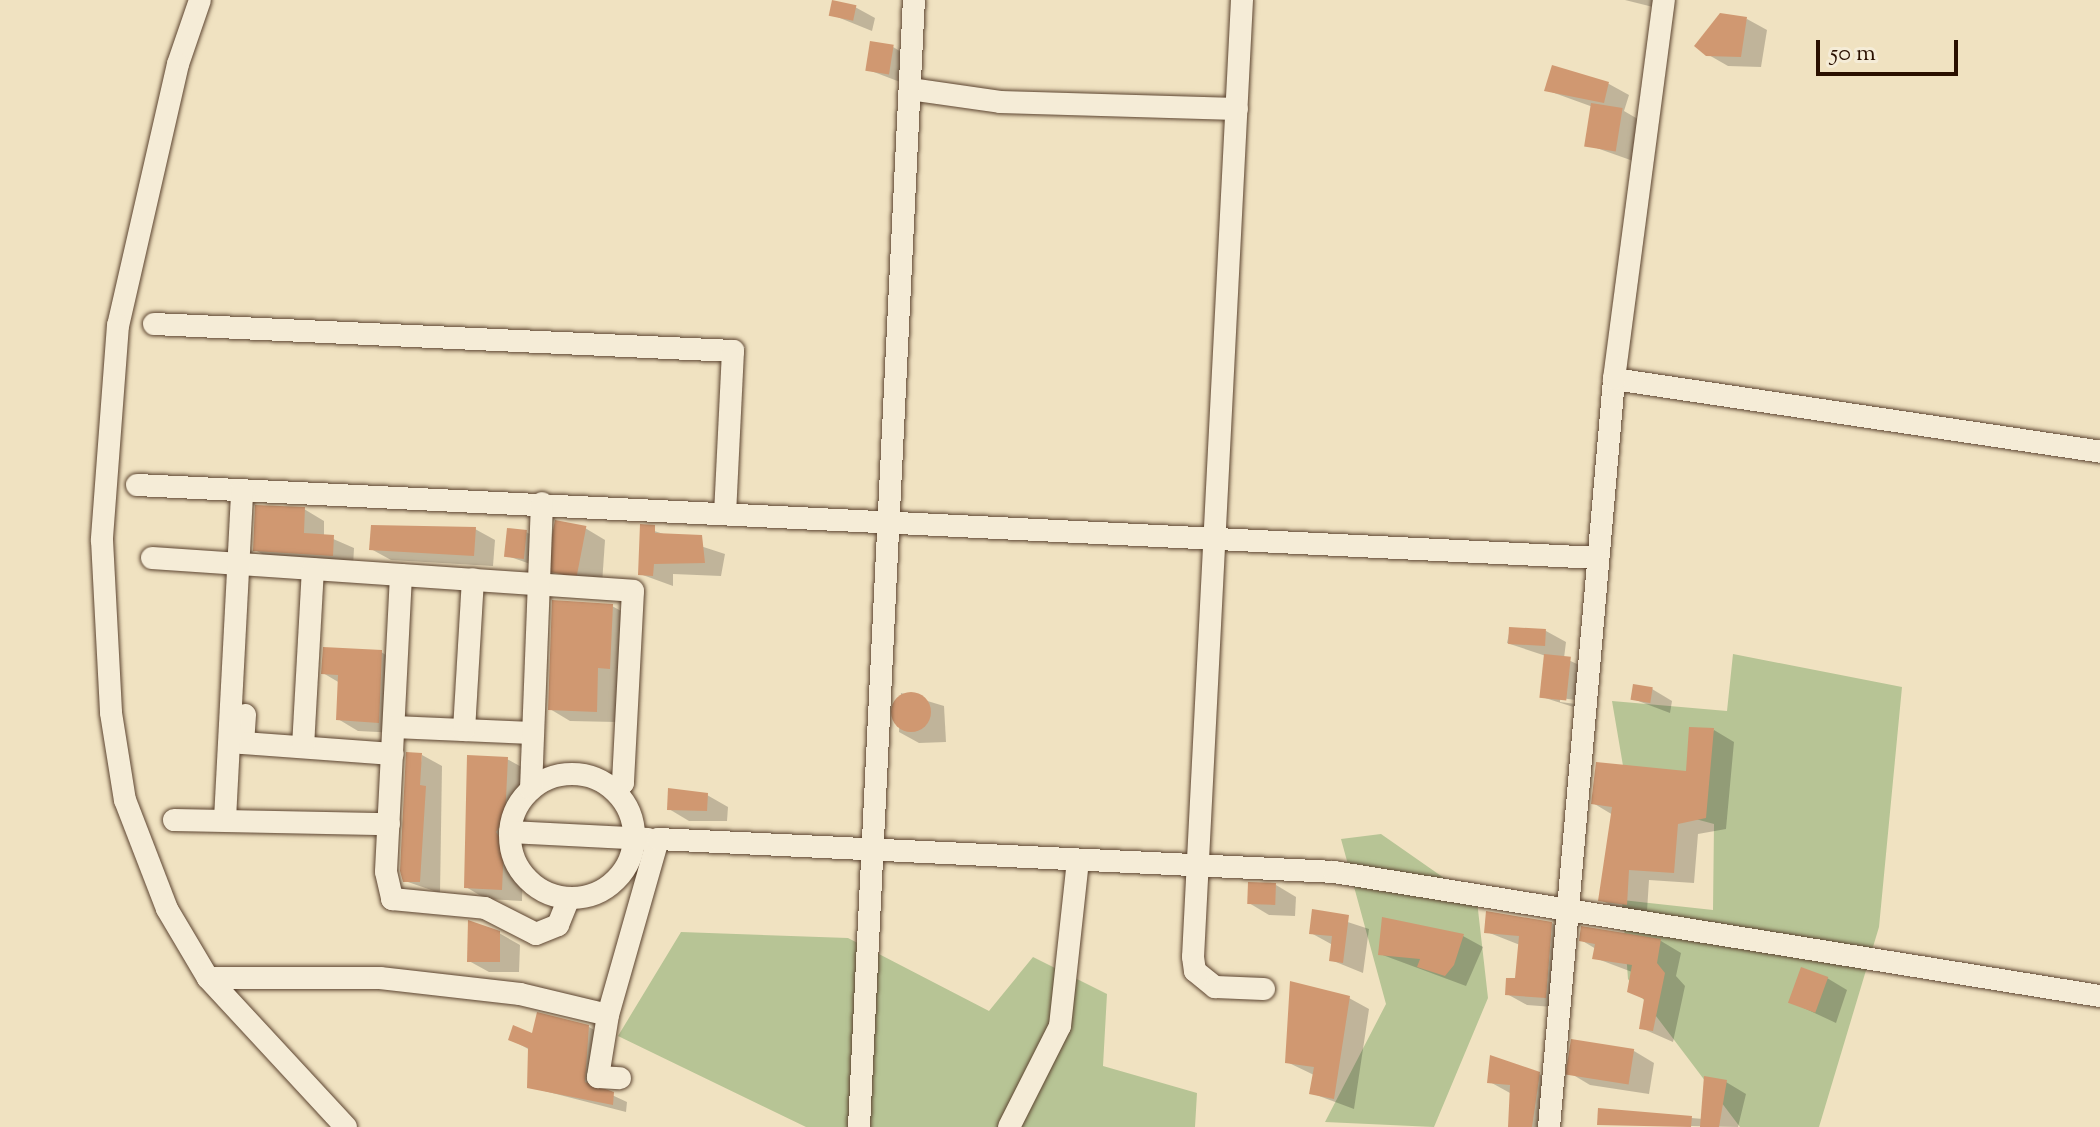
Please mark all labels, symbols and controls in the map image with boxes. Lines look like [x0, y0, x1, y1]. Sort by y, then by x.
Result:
scale bar [1820, 24, 1962, 74]
text: 50 m [1830, 37, 1876, 71]

